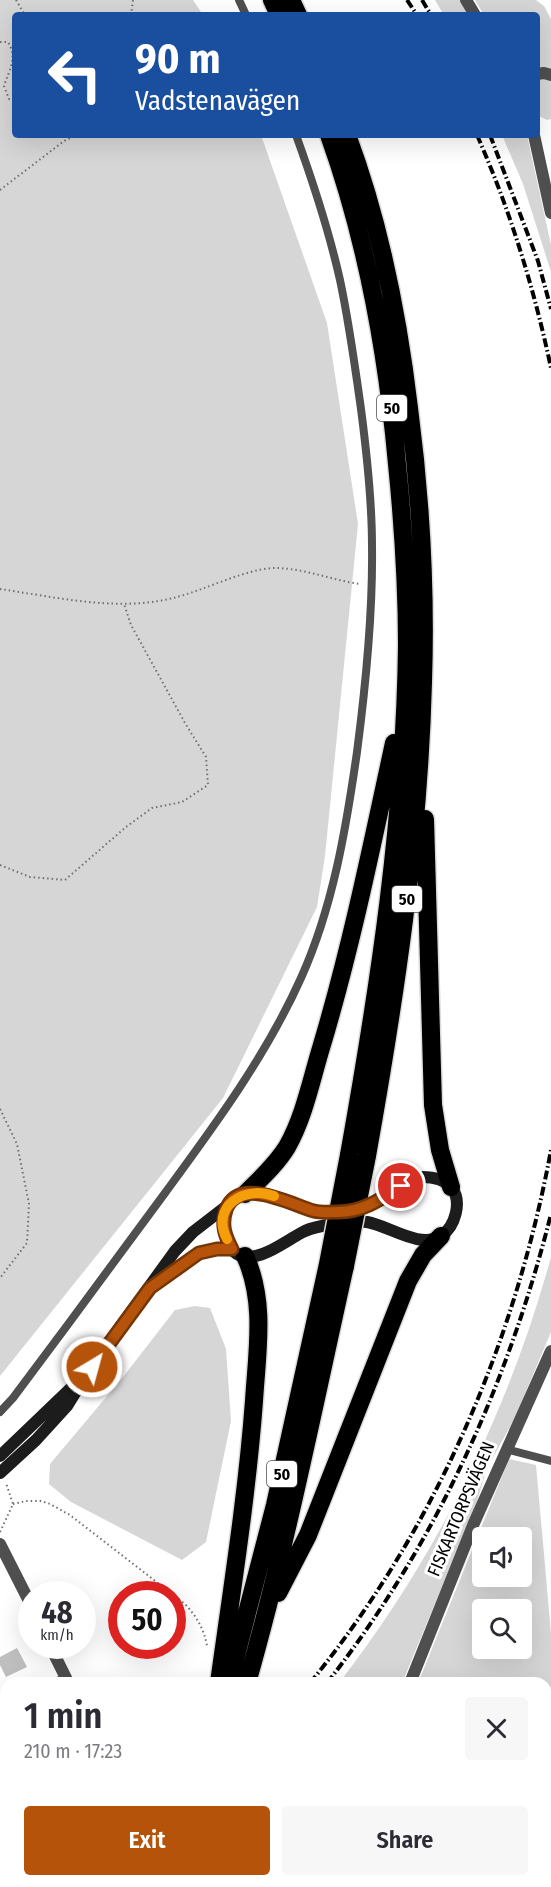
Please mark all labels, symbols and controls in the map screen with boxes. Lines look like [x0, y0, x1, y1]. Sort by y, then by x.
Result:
text: 90 m [135, 34, 220, 84]
icon: left [36, 36, 114, 114]
text: Vadstenavägen [135, 85, 300, 117]
road number: 50 [377, 395, 407, 421]
road number: 50 [392, 886, 422, 912]
pin [375, 1160, 426, 1211]
icon: arrive [384, 1169, 417, 1202]
position arrow [60, 1335, 124, 1399]
street label: FISKARTORPSVÄGEN [423, 1438, 499, 1580]
road number: 50 [267, 1461, 297, 1487]
map controls [472, 1527, 532, 1659]
button: sound [472, 1527, 532, 1587]
speed limit sign: 50 [108, 1581, 186, 1659]
text: 48 [41, 1595, 73, 1631]
button: search [472, 1599, 532, 1659]
text: km/h [40, 1626, 74, 1644]
text: 1 min [24, 1694, 102, 1738]
button: close [465, 1697, 528, 1760]
text: 210 m · 17:23 [24, 1739, 122, 1763]
button: Exit [24, 1806, 270, 1875]
button: Share [282, 1806, 528, 1875]

